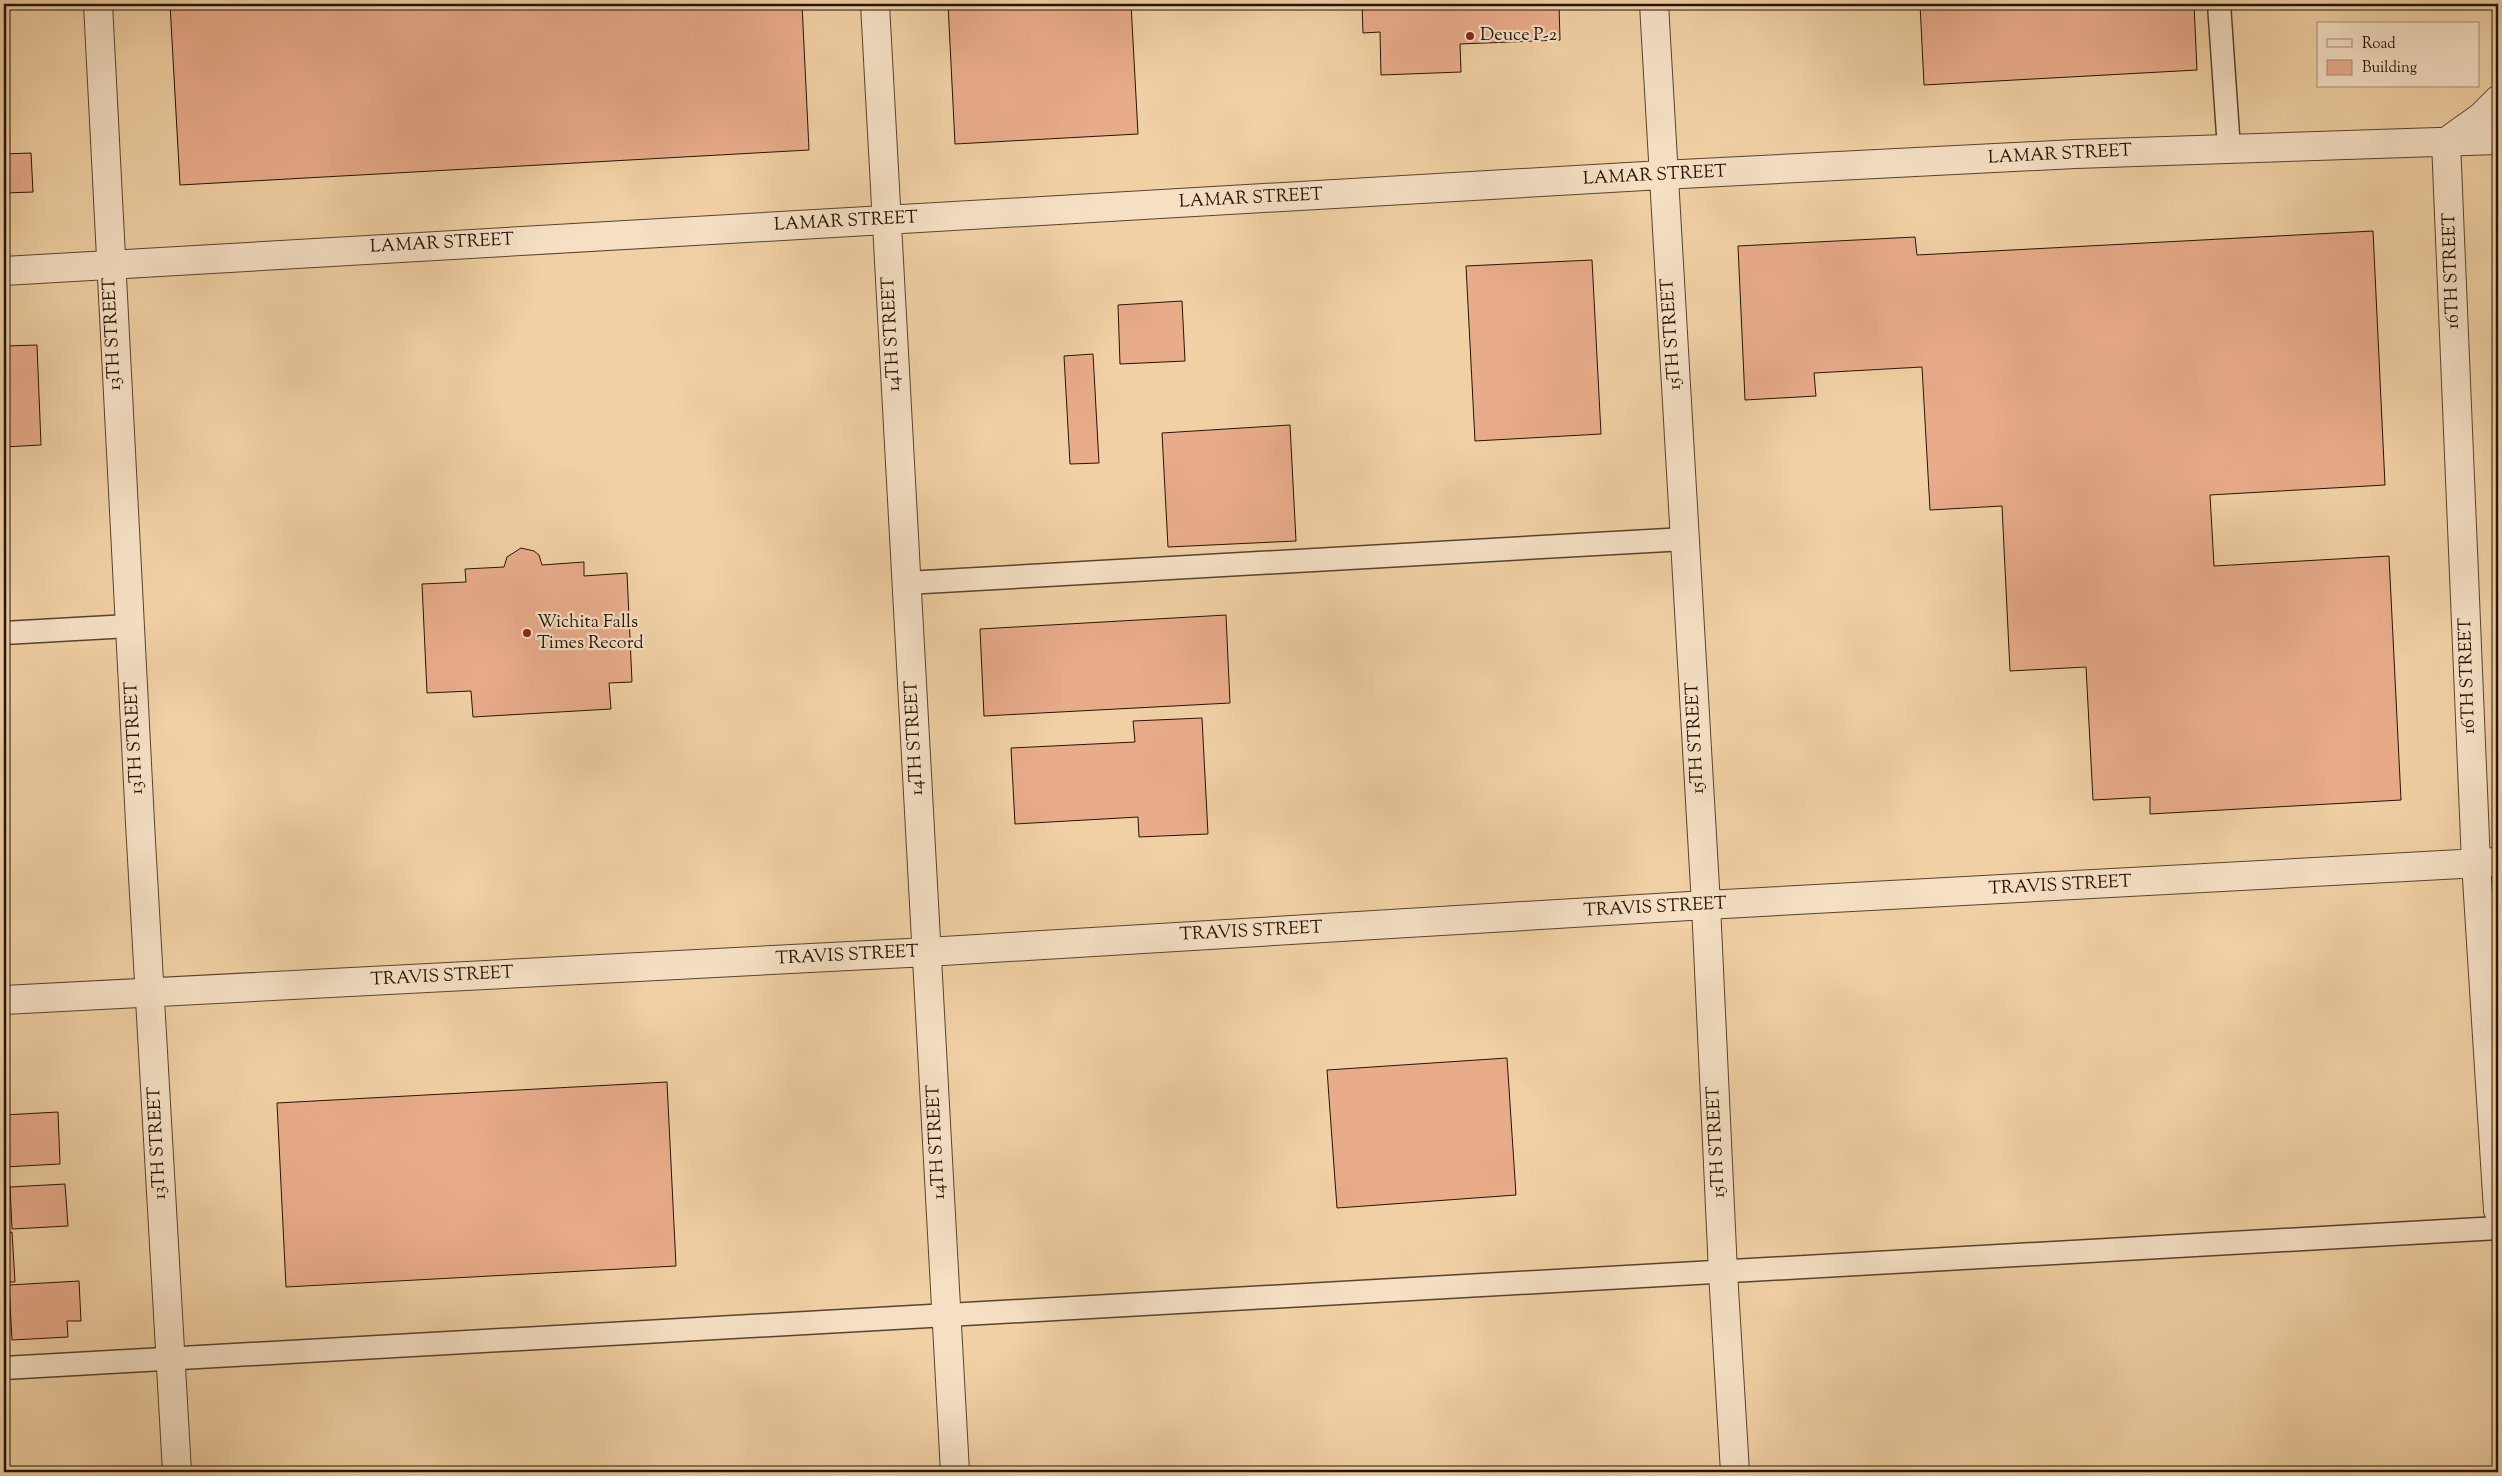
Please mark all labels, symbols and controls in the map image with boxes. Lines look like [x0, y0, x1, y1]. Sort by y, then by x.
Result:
legend [2317, 22, 2480, 88]
place label: Deuce P-2 [1480, 23, 1558, 49]
marker: Deuce P-2 [1464, 30, 1476, 42]
text: Road [2362, 34, 2396, 55]
text: Building [2362, 58, 2417, 79]
street label: LAMAR STREET [1987, 138, 2133, 172]
street label: LAMAR STREET [1582, 159, 1728, 193]
street label: LAMAR STREET [1178, 182, 1324, 216]
street label: LAMAR STREET [773, 205, 919, 239]
street label: 16TH STREET [2437, 212, 2467, 330]
street label: LAMAR STREET [369, 227, 515, 261]
street label: 13TH STREET [97, 276, 129, 391]
street label: 14TH STREET [876, 276, 908, 392]
street label: 15TH STREET [1655, 277, 1689, 391]
place label: Wichita Falls Times Record [537, 610, 644, 657]
street label: 16TH STREET [2453, 617, 2483, 735]
marker: Wichita Falls Times Record [521, 627, 533, 639]
street label: 13TH STREET [119, 680, 151, 795]
street label: 14TH STREET [899, 680, 931, 796]
street label: 15TH STREET [1680, 681, 1712, 795]
street label: TRAVIS STREET [1988, 869, 2133, 903]
street label: TRAVIS STREET [1583, 891, 1728, 925]
street label: TRAVIS STREET [1179, 915, 1324, 949]
street label: TRAVIS STREET [775, 939, 920, 973]
street label: TRAVIS STREET [370, 960, 515, 994]
street label: 14TH STREET [921, 1084, 953, 1200]
street label: 13TH STREET [142, 1085, 174, 1200]
street label: 15TH STREET [1701, 1085, 1733, 1199]

